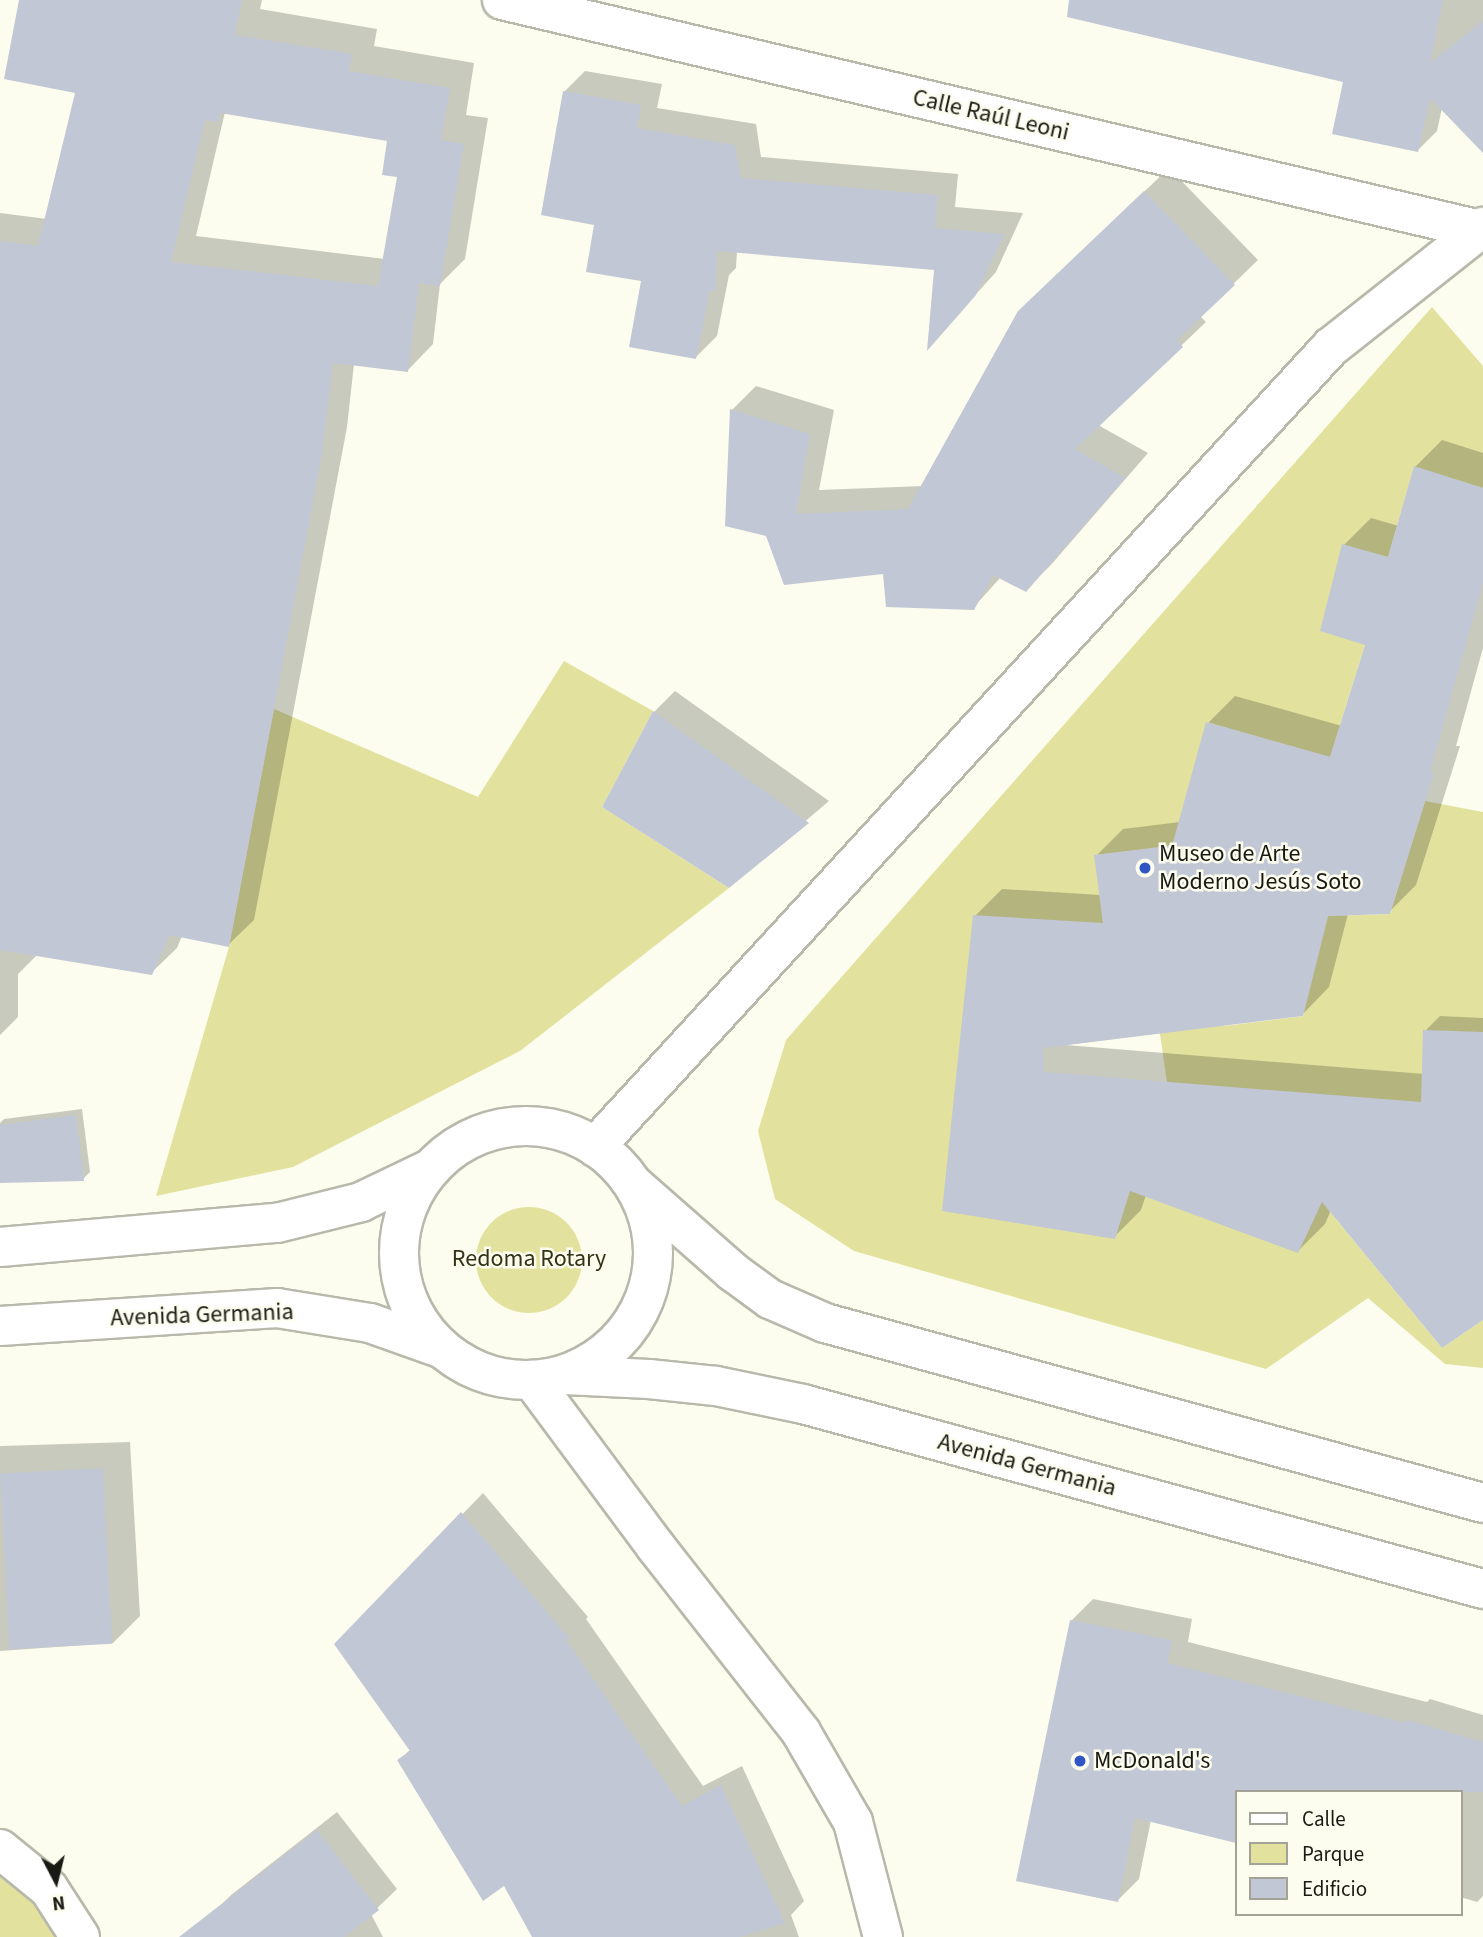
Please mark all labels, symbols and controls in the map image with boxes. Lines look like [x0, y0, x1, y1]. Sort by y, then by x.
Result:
street label: Calle Raúl Leoni [910, 83, 1072, 147]
place label: Museo de Arte Moderno Jesús Soto [1159, 840, 1362, 896]
marker: Museo de Arte Moderno Jesús Soto [1137, 860, 1153, 876]
park label: Redoma Rotary [452, 1245, 606, 1273]
street label: Avenida Germania [110, 1297, 294, 1333]
street label: Avenida Germania [935, 1427, 1119, 1503]
place label: McDonald's [1094, 1747, 1210, 1775]
marker: McDonald's [1072, 1753, 1088, 1769]
legend [1234, 1790, 1462, 1916]
text: Calle [1302, 1804, 1346, 1834]
text: Parque [1302, 1839, 1364, 1869]
north arrow [21, 1846, 91, 1916]
text: Edificio [1302, 1874, 1367, 1904]
text: N [51, 1888, 67, 1917]

